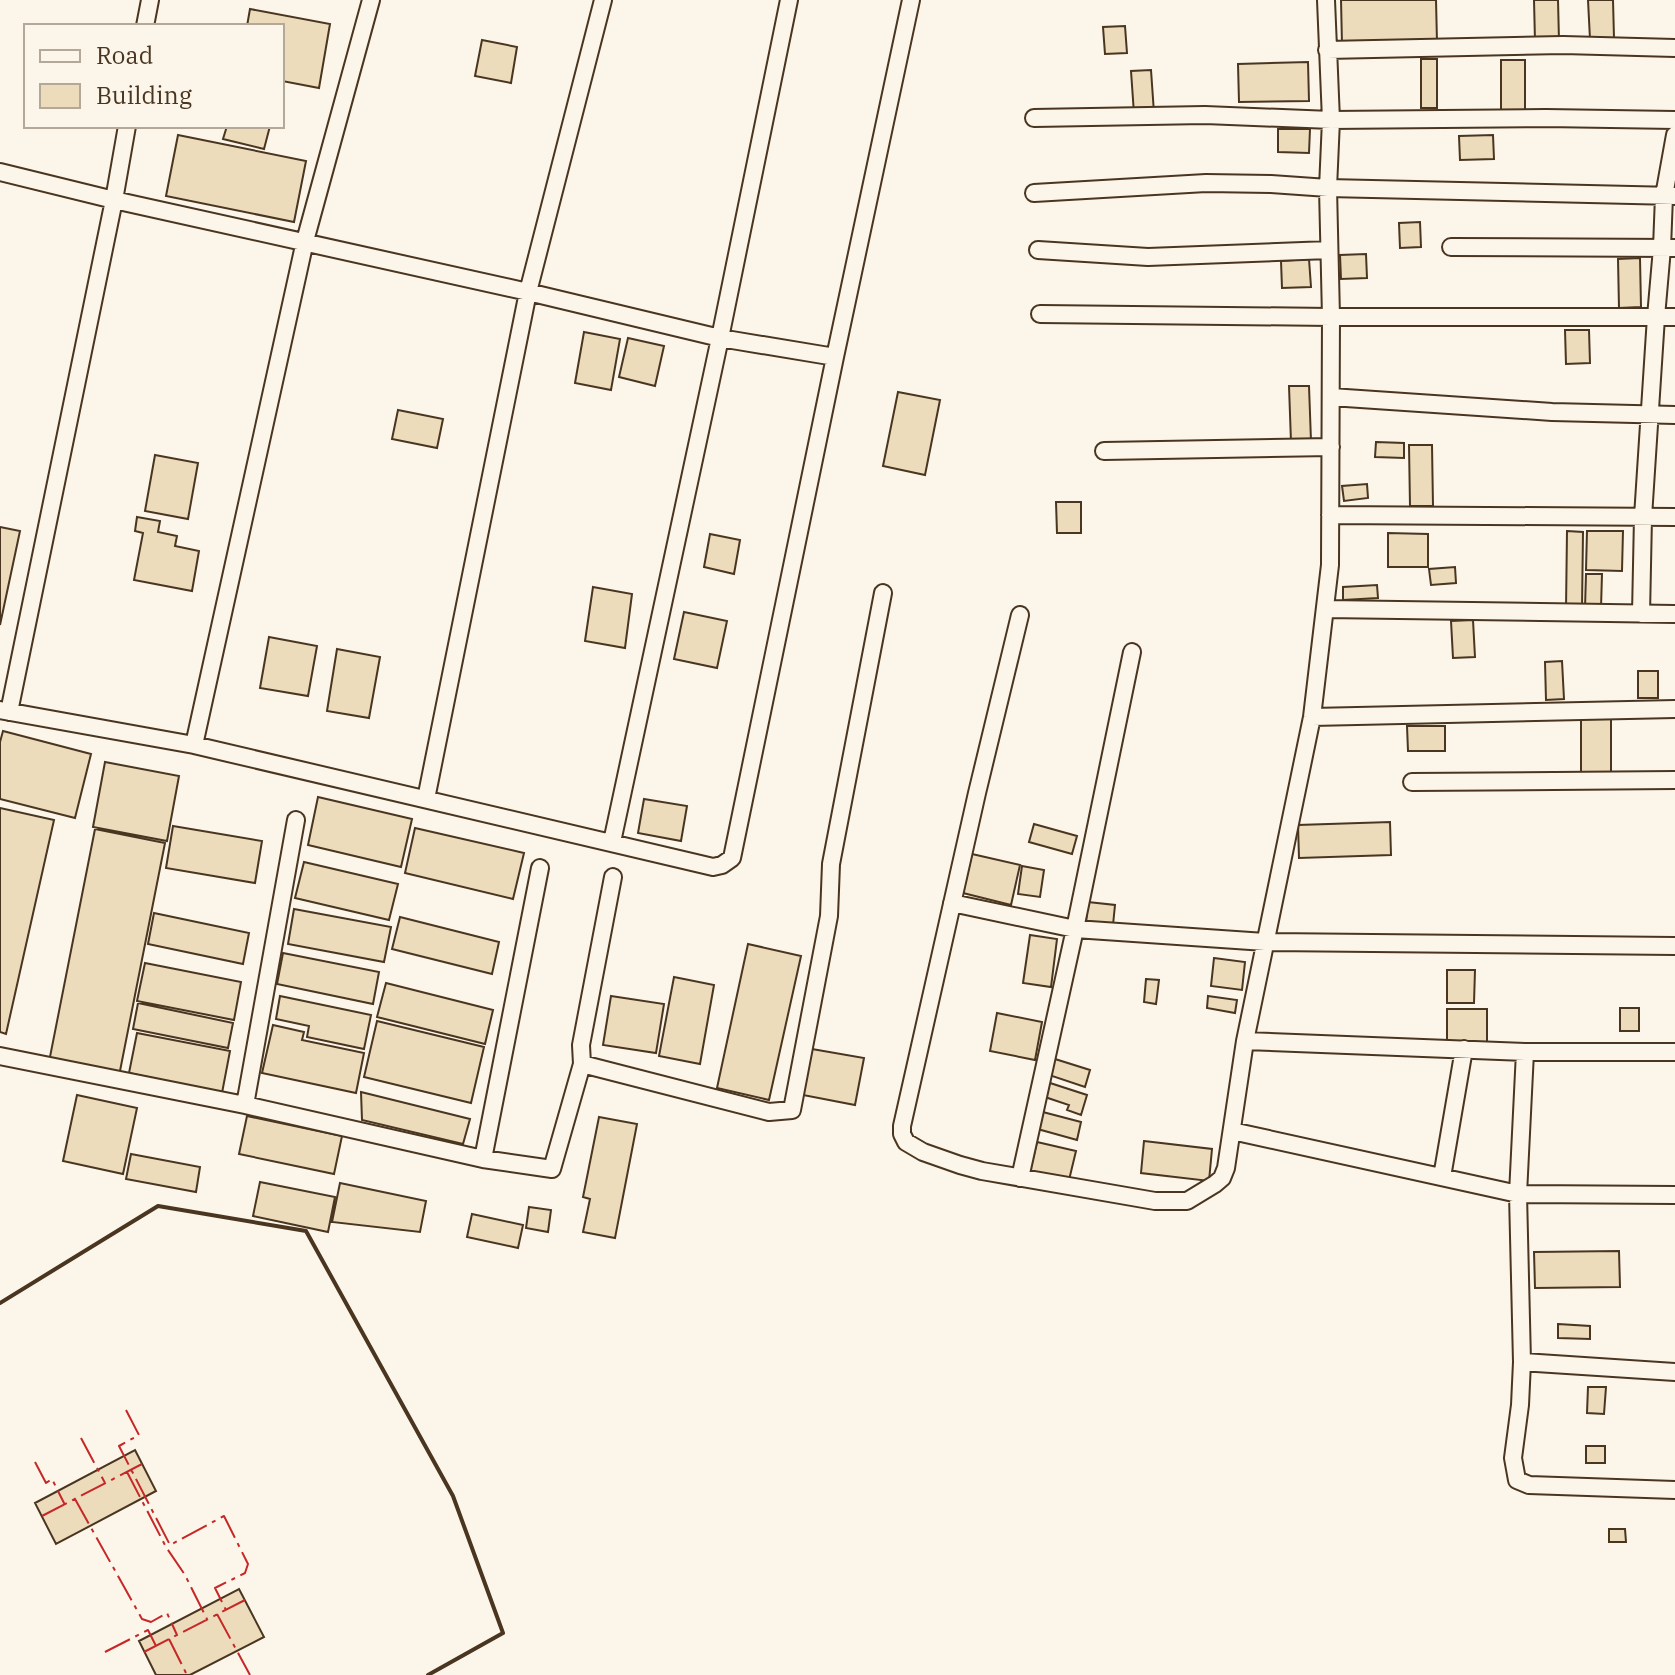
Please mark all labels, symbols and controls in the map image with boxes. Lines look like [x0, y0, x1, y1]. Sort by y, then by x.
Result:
legend [24, 24, 284, 128]
text: Road [96, 39, 153, 71]
text: Building [96, 79, 192, 111]

